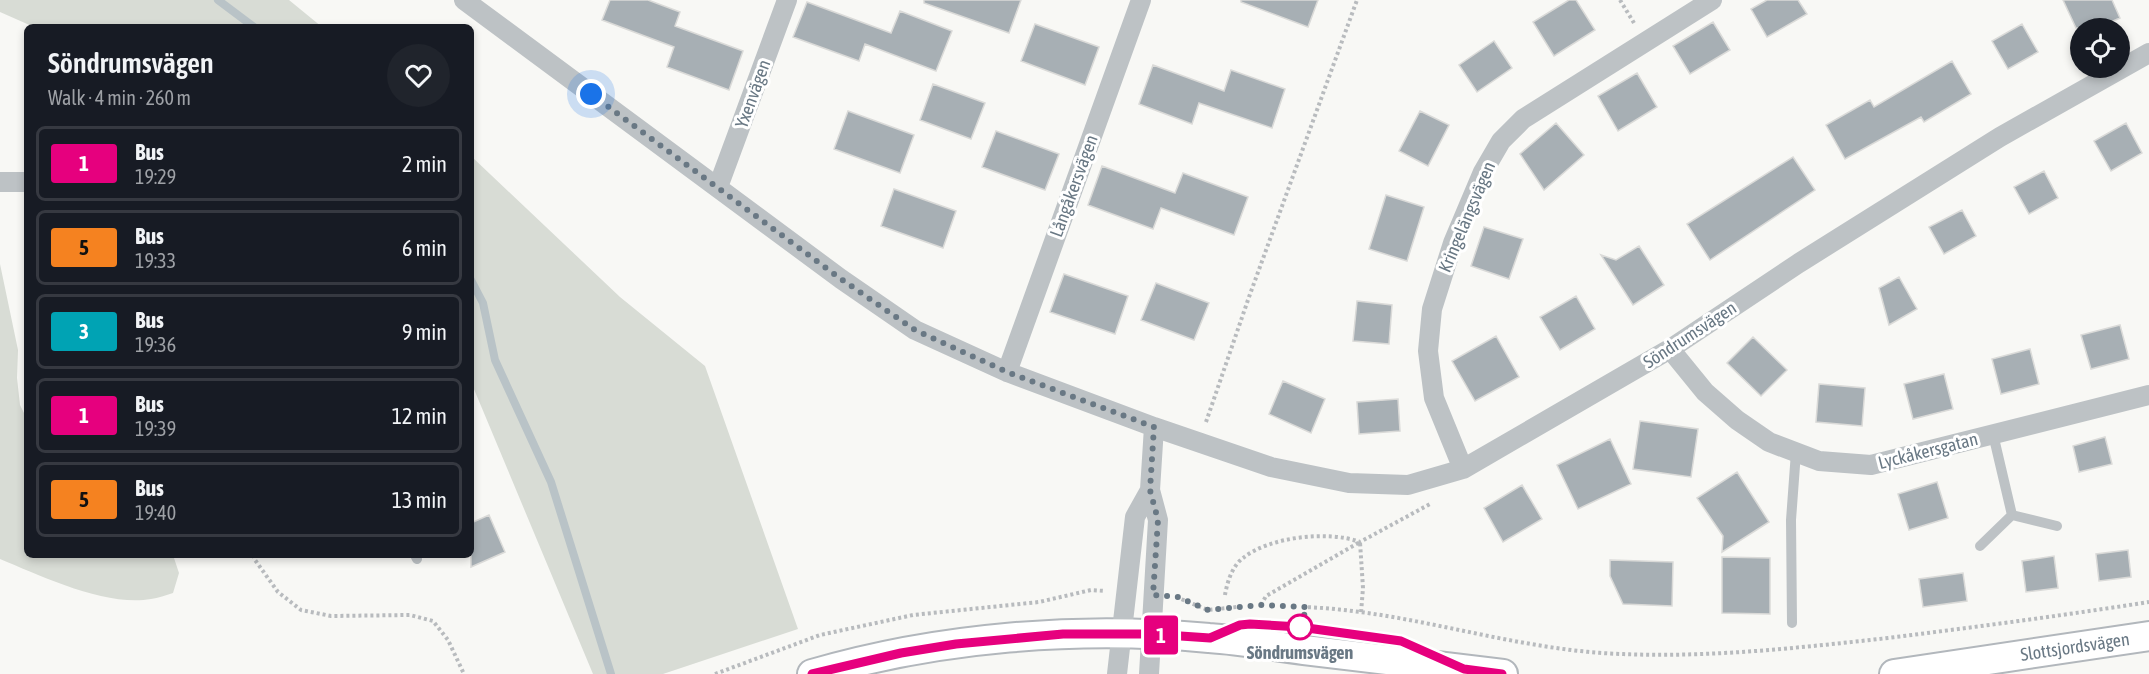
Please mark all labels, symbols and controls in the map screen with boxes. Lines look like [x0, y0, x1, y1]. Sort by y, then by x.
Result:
map controls [2070, 18, 2130, 78]
button: locate [2070, 18, 2130, 78]
button: heart [387, 44, 450, 107]
text: Söndrumsvägen [48, 47, 214, 79]
street label: Yxenvägen [730, 57, 775, 131]
your location [576, 79, 606, 109]
text: Walk · 4 min · 260 m [48, 86, 191, 109]
street label: Långåkersvägen [1045, 132, 1102, 240]
text: Bus [135, 139, 164, 165]
text: 1 [79, 151, 89, 175]
text: 2 min [402, 151, 447, 177]
street label: Kringelängsvägen [1434, 158, 1499, 275]
text: 19:29 [135, 165, 176, 188]
text: Bus [135, 223, 164, 249]
text: 5 [79, 235, 89, 259]
text: 6 min [402, 235, 447, 261]
text: 19:33 [135, 249, 176, 272]
street label: Söndrumsvägen [1639, 297, 1740, 372]
text: Bus [135, 307, 164, 333]
text: 3 [79, 319, 89, 343]
text: 9 min [402, 319, 447, 345]
text: 19:36 [135, 333, 176, 356]
text: Bus [135, 391, 164, 417]
text: 1 [79, 403, 89, 427]
text: 12 min [392, 403, 447, 429]
text: 19:39 [135, 417, 176, 440]
street label: Lyckåkersgatan [1876, 428, 1980, 473]
text: Bus [135, 475, 164, 501]
text: 5 [79, 487, 89, 511]
text: 13 min [392, 487, 447, 513]
text: 19:40 [135, 501, 176, 524]
marker: Söndrumsvägen [1287, 614, 1313, 640]
line badge: 1 [1142, 616, 1180, 654]
text: 1 [1156, 623, 1166, 647]
street label: Slottsjordsvägen [2019, 628, 2131, 665]
place label: Söndrumsvägen [1247, 642, 1354, 663]

